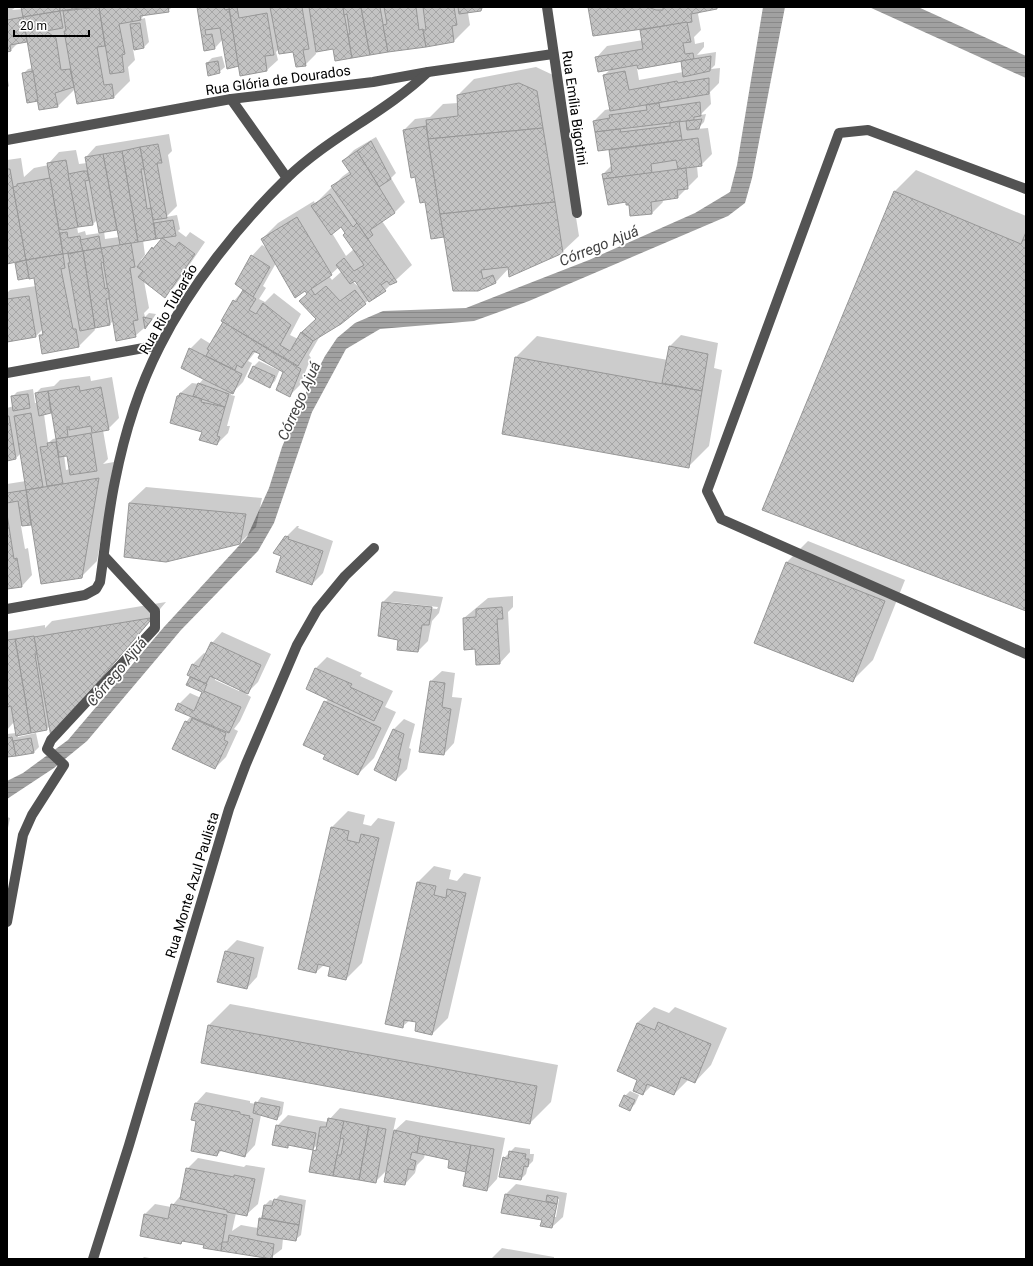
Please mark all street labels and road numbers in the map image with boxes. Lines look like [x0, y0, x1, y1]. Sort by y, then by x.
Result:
street label: Rua Emília Bigotini [559, 49, 591, 167]
street label: Rua Glória de Dourados [204, 62, 352, 98]
street label: Rua Rio Tubarão [136, 261, 200, 357]
street label: Rua Monte Azul Paulista [162, 810, 222, 960]

